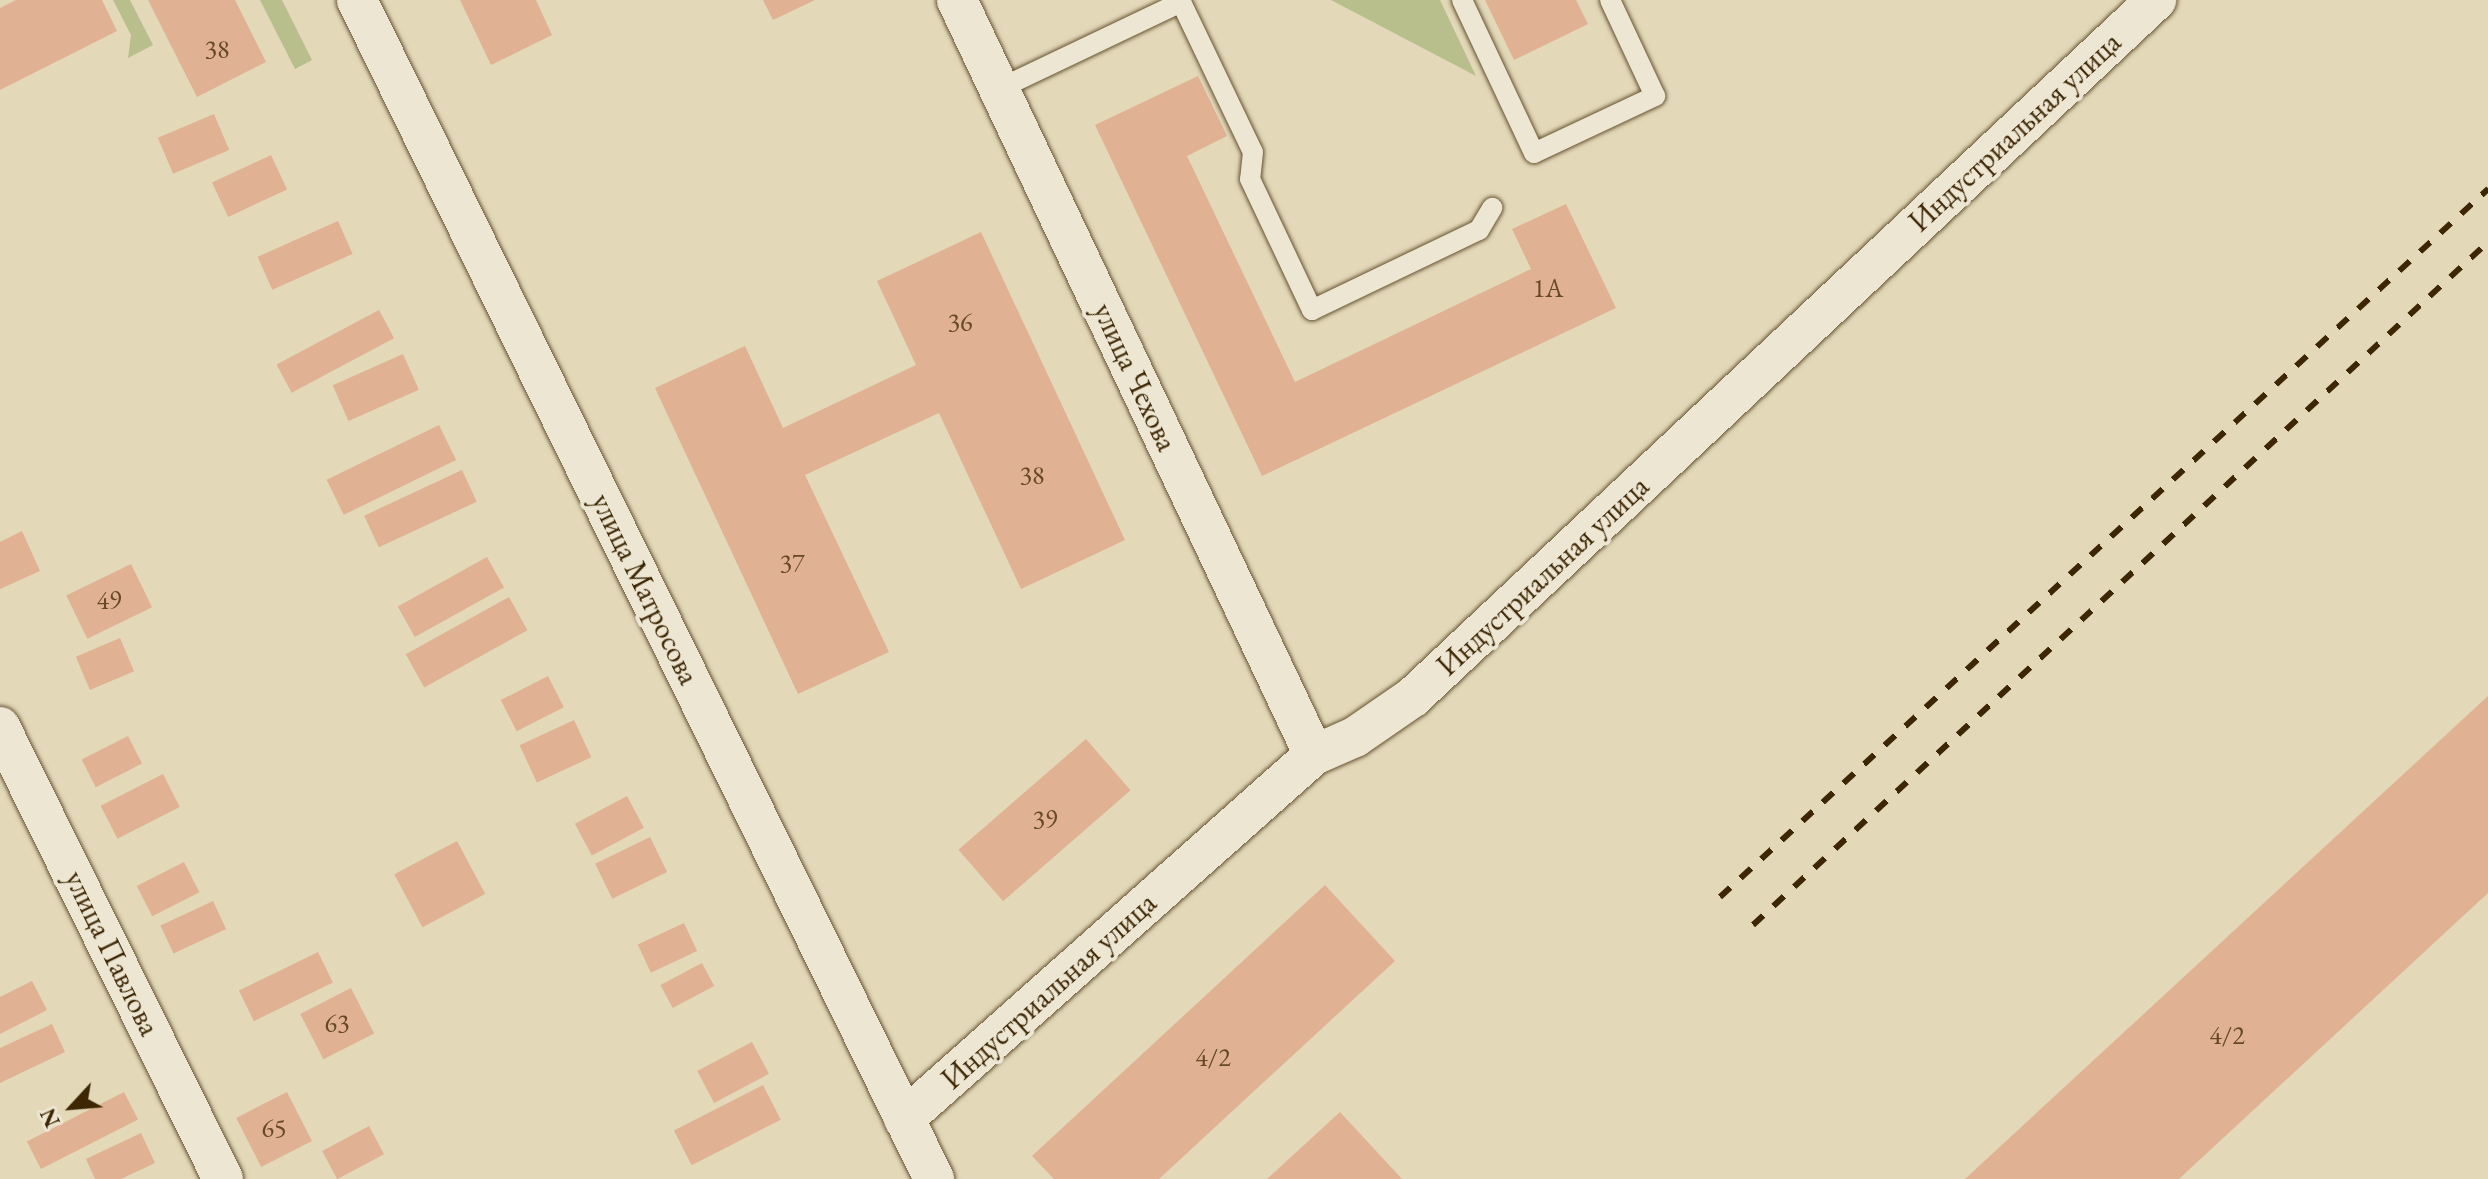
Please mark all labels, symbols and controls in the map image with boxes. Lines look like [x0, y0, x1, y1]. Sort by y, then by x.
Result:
street label: Индустриальная улица [1902, 24, 2128, 240]
house number: 38 [205, 34, 229, 66]
house number: 1А [1533, 273, 1563, 305]
street label: улица Чехова [1085, 297, 1185, 457]
house number: 36 [948, 307, 972, 339]
house number: 38 [1020, 460, 1044, 492]
street label: Индустриальная улица [1430, 468, 1656, 684]
street label: улица Матросова [583, 487, 707, 691]
house number: 37 [780, 548, 804, 580]
house number: 49 [97, 585, 121, 617]
house number: 39 [1033, 804, 1057, 836]
street label: улица Павлова [57, 865, 167, 1041]
street label: Индустриальная улица [934, 885, 1164, 1097]
house number: 63 [325, 1008, 349, 1040]
house number: 4/2 [2209, 1020, 2245, 1052]
house number: 4/2 [1195, 1042, 1231, 1074]
north arrow [32, 1067, 112, 1147]
text: N [33, 1103, 67, 1132]
house number: 65 [262, 1113, 286, 1145]

